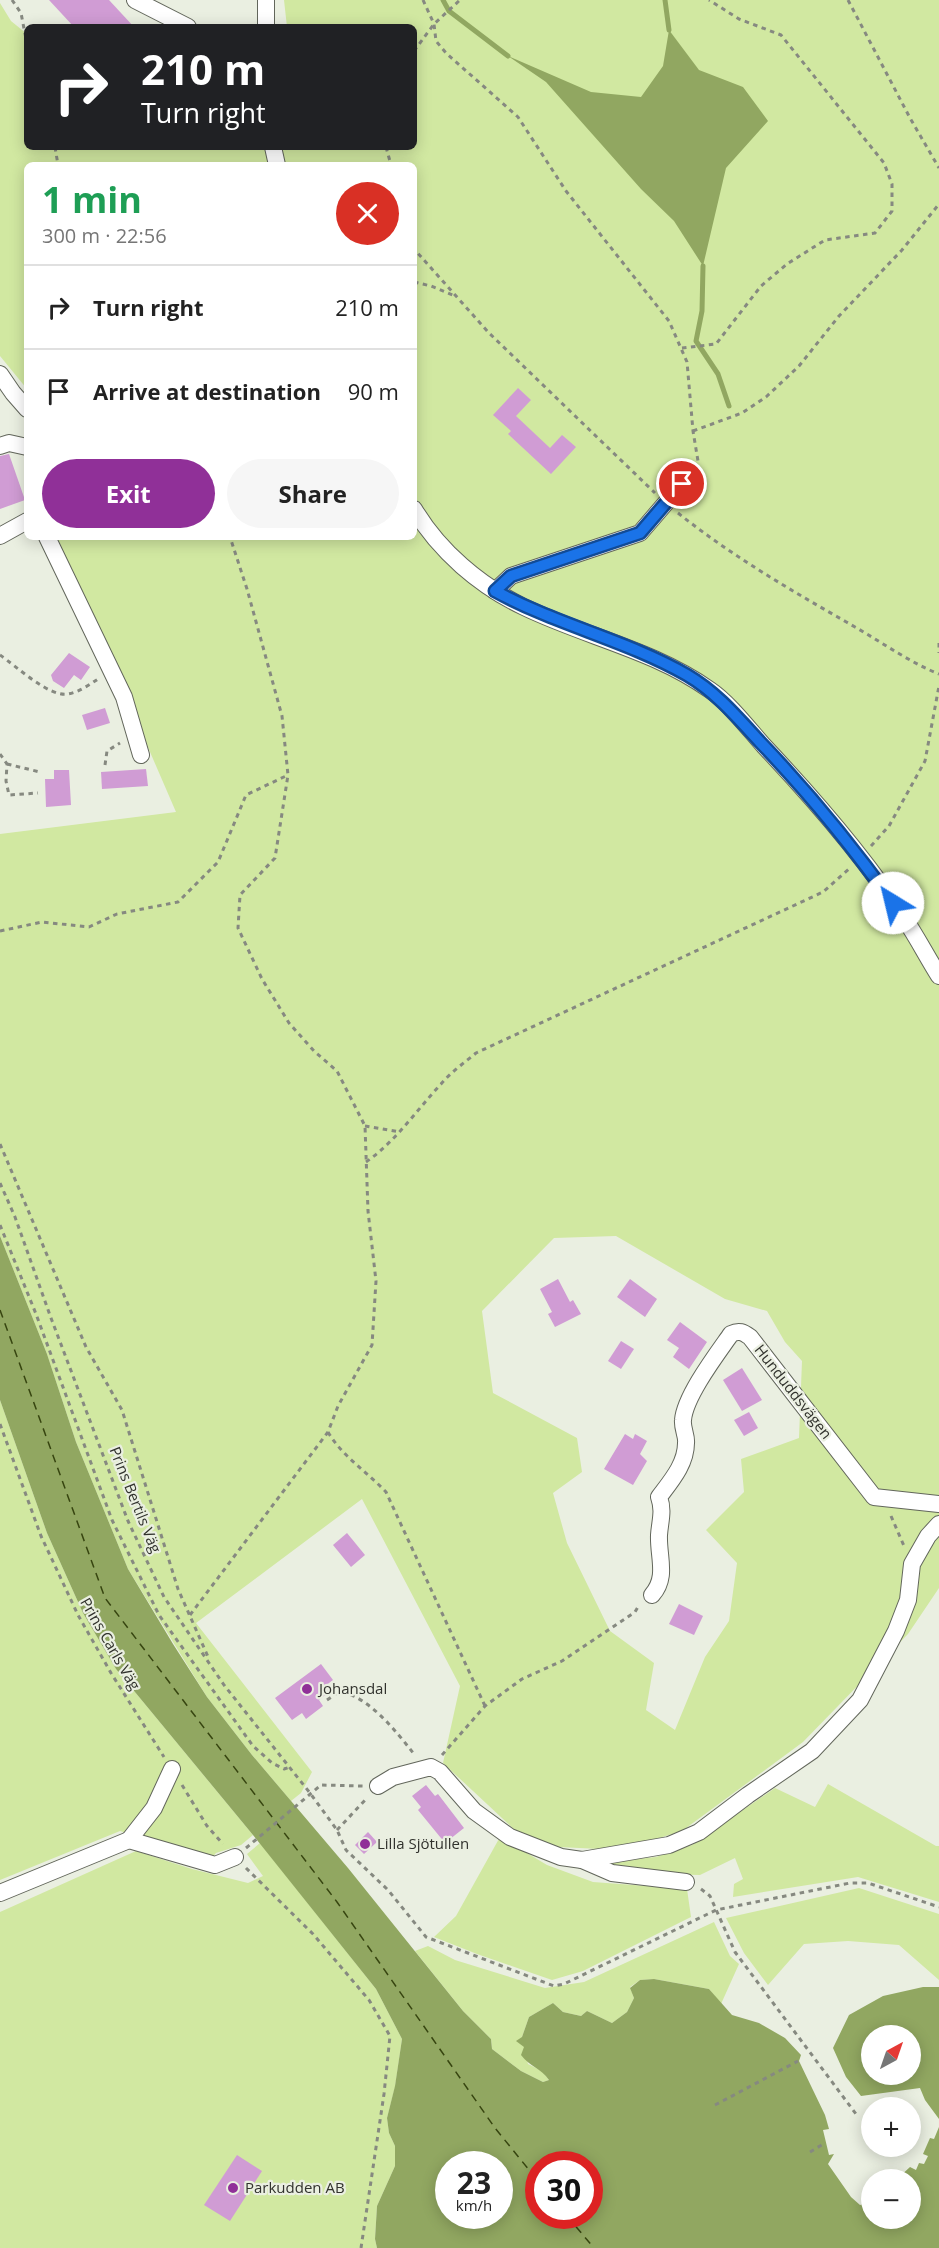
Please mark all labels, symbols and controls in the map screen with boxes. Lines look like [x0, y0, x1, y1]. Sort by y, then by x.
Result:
text: 210 m [141, 40, 265, 97]
icon: right [42, 48, 120, 126]
text: Turn right [141, 94, 266, 131]
text: 1 min [42, 175, 142, 224]
button: close [336, 182, 399, 245]
text: 300 m · 22:56 [42, 222, 167, 249]
icon: right [42, 291, 75, 324]
text: Turn right [93, 292, 204, 322]
text: 210 m [335, 292, 399, 322]
icon: arrive [42, 375, 75, 408]
text: Arrive at destination [93, 376, 321, 406]
text: 90 m [348, 376, 399, 406]
pin [656, 458, 707, 509]
button: Exit [42, 459, 215, 528]
button: Share [227, 459, 399, 528]
icon: arrive [665, 467, 698, 500]
position arrow [861, 871, 925, 935]
street label: Hunduddsvägen [751, 1340, 837, 1443]
street label: Prins Bertils Väg [106, 1444, 166, 1556]
street label: Prins Carls Väg [76, 1594, 145, 1693]
place label: Johansdal [317, 1678, 387, 1698]
marker: Johansdal [300, 1682, 314, 1696]
place label: Lilla Sjötullen [377, 1833, 469, 1853]
marker: Lilla Sjötullen [358, 1837, 372, 1851]
north arrow [861, 2025, 921, 2085]
map controls [861, 2025, 921, 2229]
button: + [861, 2097, 921, 2157]
speed limit sign: 30 [525, 2151, 603, 2229]
text: 23 [457, 2162, 491, 2203]
button: − [861, 2169, 921, 2229]
place label: Parkudden AB [245, 2177, 345, 2197]
marker: Parkudden AB [226, 2181, 240, 2195]
text: km/h [456, 2195, 492, 2215]

